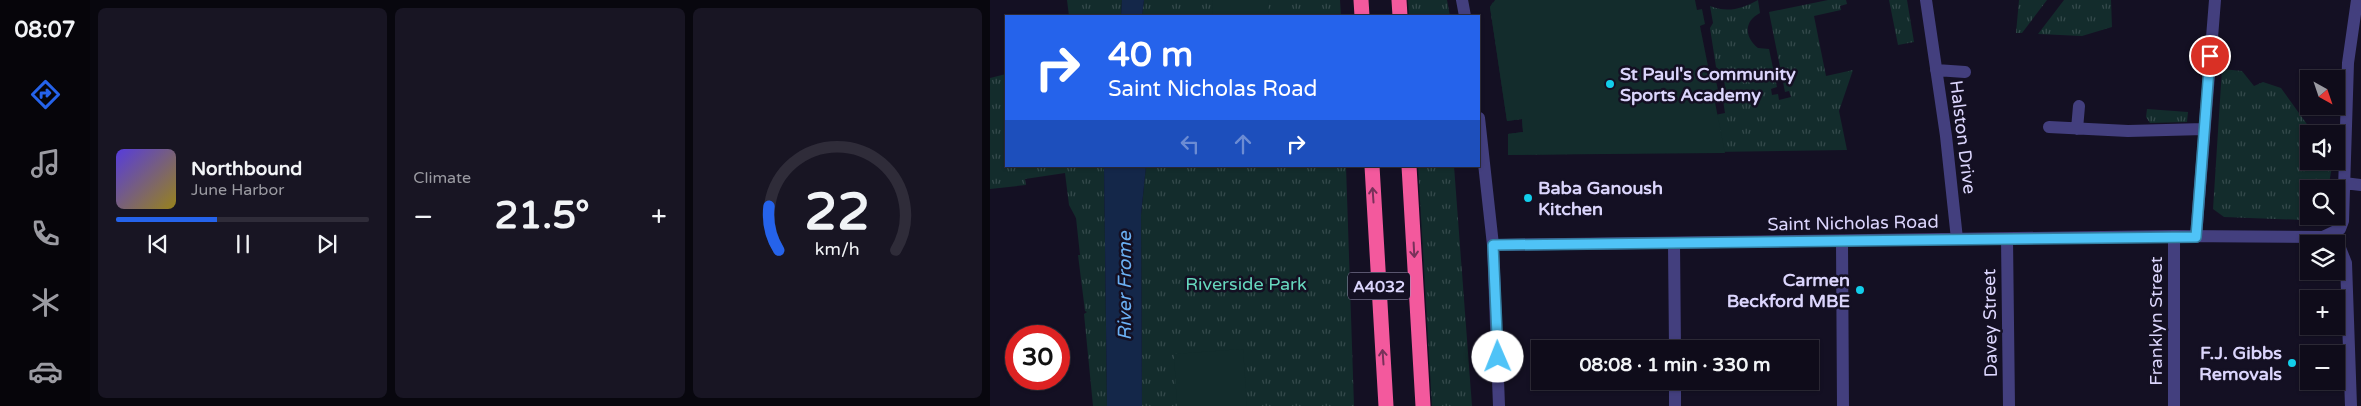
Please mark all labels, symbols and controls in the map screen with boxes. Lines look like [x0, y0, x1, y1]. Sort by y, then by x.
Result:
text: 08:07 [15, 17, 75, 43]
text: 40 m [1108, 34, 1193, 76]
icon: right [1025, 35, 1090, 100]
pin [2189, 35, 2231, 77]
icon: arrive [2196, 42, 2224, 70]
place label: St Paul's Community Sports Academy [1620, 63, 1796, 106]
north arrow [2300, 70, 2345, 115]
map controls [2300, 70, 2345, 390]
text: Saint Nicholas Road [1108, 76, 1318, 102]
icon: directions [28, 77, 63, 112]
marker: St Paul's Community Sports Academy [1604, 78, 1616, 90]
street label: Halston Drive [1945, 79, 1981, 195]
button: sound [2300, 125, 2345, 170]
icon: left [1176, 130, 1204, 158]
icon: ahead [1229, 130, 1257, 158]
icon: right [1282, 130, 1310, 158]
icon: music [28, 146, 63, 181]
text: Northbound [191, 158, 302, 180]
text: Climate [413, 168, 471, 188]
place label: Baba Ganoush Kitchen [1538, 177, 1663, 220]
text: June Harbor [191, 180, 284, 200]
button: search [2300, 180, 2345, 225]
text: 22 [805, 181, 870, 244]
one-way arrow [1369, 187, 1378, 203]
marker: Baba Ganoush Kitchen [1522, 192, 1534, 204]
text: 21.5° [495, 193, 590, 239]
text: − [413, 200, 433, 234]
text: + [651, 200, 667, 234]
street label: Saint Nicholas Road [1767, 211, 1939, 235]
icon: phone [28, 216, 63, 251]
icon: previous [144, 230, 172, 258]
icon: pause [229, 230, 257, 258]
icon: next [313, 230, 341, 258]
water label: River Frome [1114, 230, 1136, 340]
button: layers [2300, 235, 2345, 280]
text: km/h [815, 239, 860, 260]
one-way arrow [1410, 242, 1419, 258]
street label: Franklyn Street [2145, 256, 2167, 386]
street label: Davey Street [1978, 268, 2002, 377]
place label: Carmen Beckford MBE [1727, 269, 1850, 312]
road number: A4032 [1348, 272, 1410, 300]
park label: Riverside Park [1185, 273, 1307, 295]
marker: Carmen Beckford MBE [1854, 284, 1866, 296]
icon: climate [28, 285, 63, 320]
button: + [2300, 290, 2345, 335]
speed limit sign: 30 [1005, 325, 1070, 390]
position arrow [1471, 330, 1523, 382]
place label: F.J. Gibbs Removals [2199, 342, 2282, 385]
button: − [2300, 345, 2345, 390]
one-way arrow [1379, 350, 1388, 366]
icon: car [28, 354, 63, 389]
text: 08:08 · 1 min · 330 m [1579, 354, 1771, 376]
marker: F.J. Gibbs Removals [2286, 357, 2298, 369]

